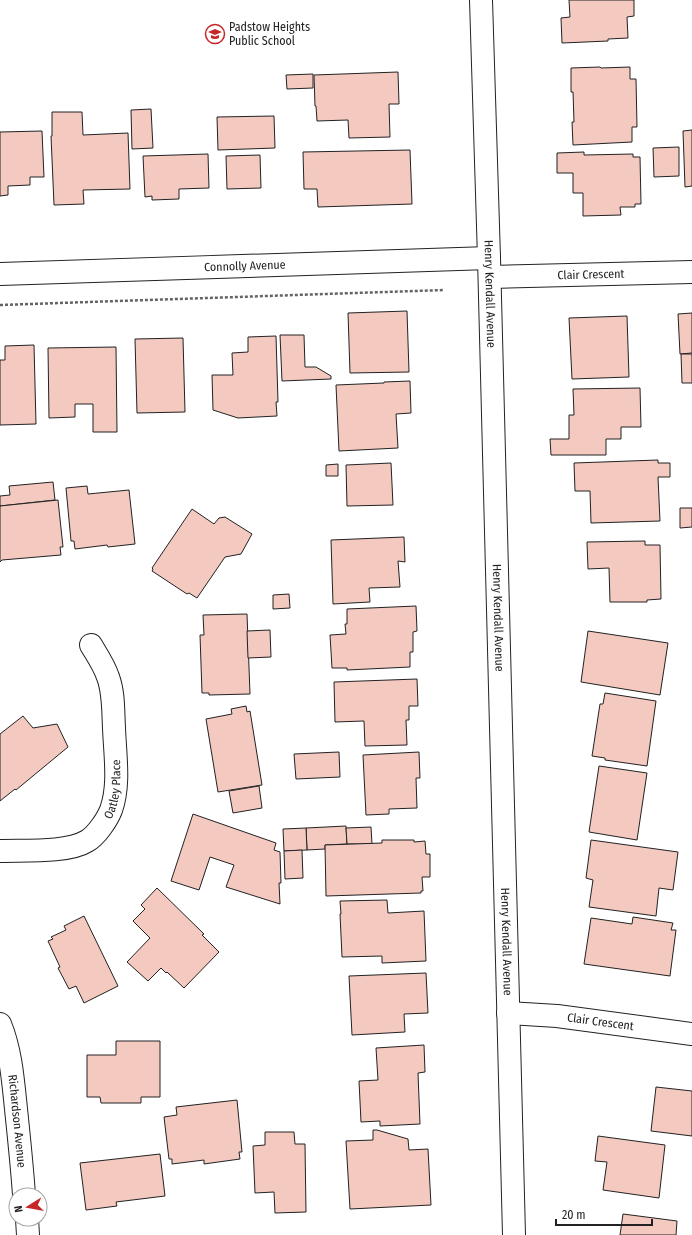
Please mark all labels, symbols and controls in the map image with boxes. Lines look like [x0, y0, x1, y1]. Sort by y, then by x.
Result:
place label: Padstow Heights Public School [229, 20, 310, 48]
school or university icon: Padstow Heights Public School [204, 23, 226, 45]
street label: Henry Kendall Avenue [481, 240, 498, 348]
street label: Connolly Avenue [204, 258, 286, 274]
street label: Clair Crescent [557, 267, 625, 282]
street label: Henry Kendall Avenue [490, 564, 507, 672]
street label: Oatley Place [101, 759, 123, 821]
street label: Henry Kendall Avenue [498, 888, 515, 996]
street label: Clair Crescent [566, 1010, 635, 1033]
street label: Richardson Avenue [5, 1074, 29, 1169]
north arrow [8, 1187, 48, 1227]
scale bar [556, 1201, 652, 1227]
text: N [12, 1204, 26, 1213]
text: 20 m [562, 1208, 586, 1222]

